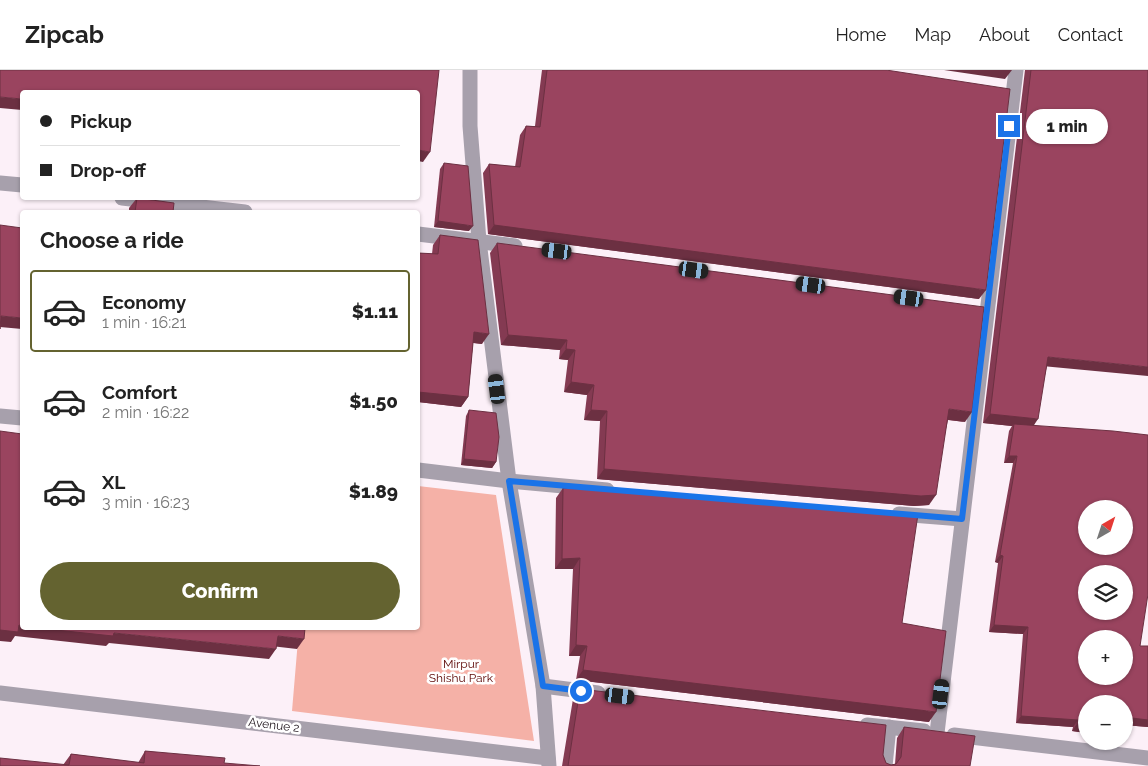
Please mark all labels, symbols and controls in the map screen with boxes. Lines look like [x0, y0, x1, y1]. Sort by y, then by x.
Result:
text: Zipcab [25, 20, 104, 49]
text: Home [835, 24, 886, 45]
text: Map [914, 24, 951, 45]
text: About [979, 24, 1030, 45]
text: Contact [1058, 24, 1123, 45]
callout: 1 min [1026, 108, 1109, 144]
text: Pickup [70, 110, 132, 132]
route end [998, 115, 1020, 137]
text: 1 min [1046, 117, 1088, 136]
text: Drop-off [70, 159, 146, 181]
text: Choose a ride [40, 227, 184, 253]
car [541, 242, 572, 260]
car [678, 260, 709, 280]
car [795, 275, 826, 295]
car [893, 288, 924, 308]
icon: car [42, 289, 87, 334]
text: Economy [102, 291, 186, 313]
text: $1.11 [352, 300, 398, 322]
text: 1 min · 16:21 [102, 313, 186, 332]
car [487, 373, 506, 405]
icon: car [42, 379, 87, 424]
text: Comfort [102, 381, 177, 403]
text: $1.50 [349, 390, 398, 412]
text: 2 min · 16:22 [102, 403, 189, 422]
icon: car [42, 469, 87, 514]
text: XL [102, 471, 125, 493]
text: $1.89 [349, 480, 398, 502]
text: 3 min · 16:23 [102, 493, 190, 512]
north arrow [1078, 500, 1132, 555]
map controls [1078, 500, 1133, 750]
button: Confirm [40, 562, 400, 620]
button: layers [1078, 565, 1133, 620]
button: + [1078, 630, 1133, 685]
park label: Mirpur Shishu Park [429, 657, 494, 685]
car [931, 678, 950, 710]
route start [570, 680, 592, 702]
car [604, 687, 635, 705]
button: − [1078, 695, 1133, 750]
street label: Avenue 2 [248, 715, 300, 735]

